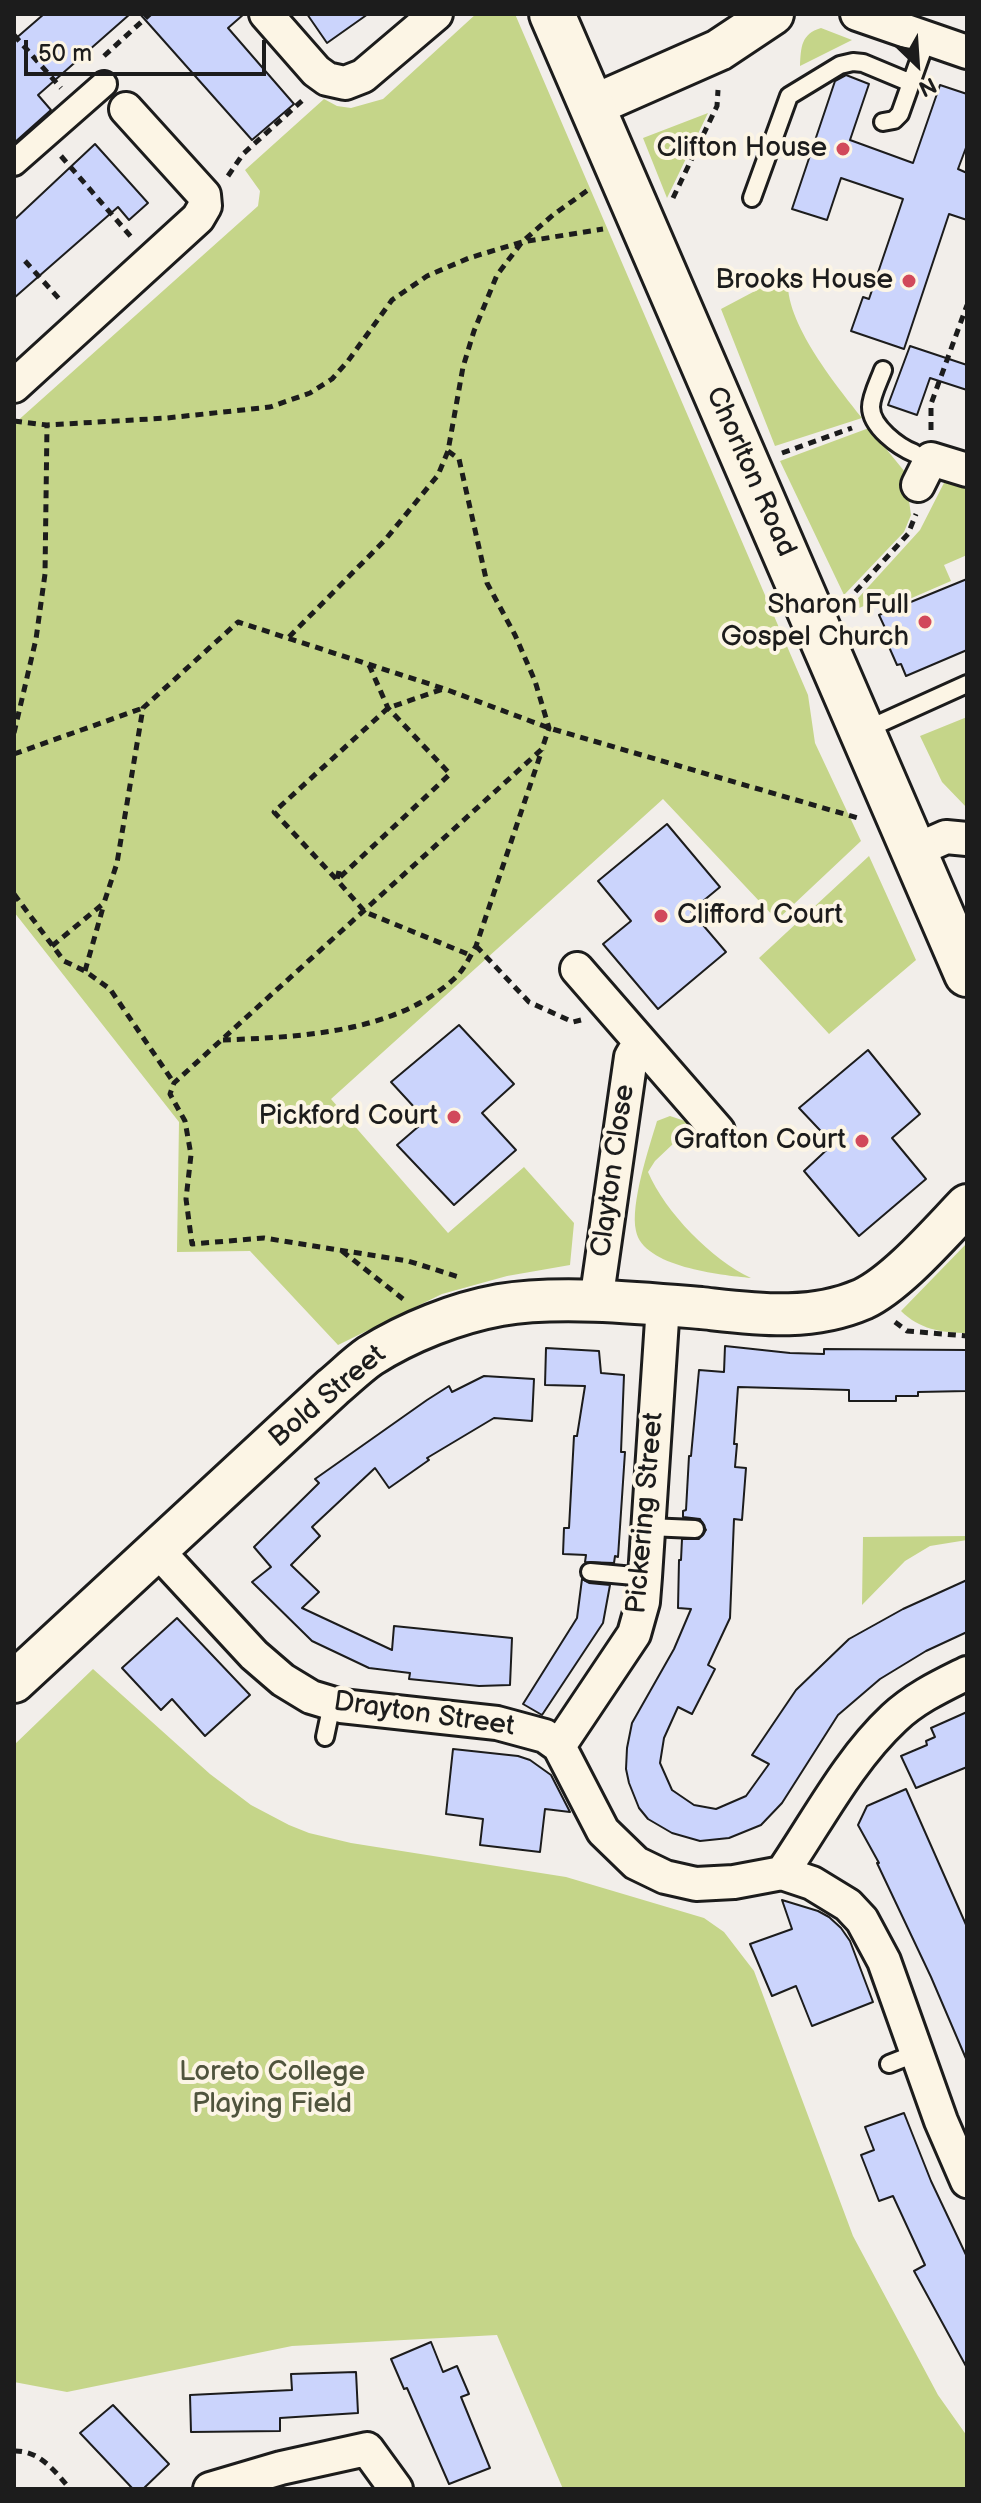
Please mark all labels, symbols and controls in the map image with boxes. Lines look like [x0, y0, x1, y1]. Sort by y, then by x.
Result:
scale bar [28, 24, 270, 74]
north arrow [877, 24, 957, 104]
text: 50 m [38, 39, 92, 68]
text: N [914, 70, 941, 102]
place label: Clifton House [656, 132, 827, 166]
marker: Clifton House [834, 140, 852, 158]
place label: Brooks House [715, 264, 893, 298]
marker: Brooks House [900, 272, 918, 290]
street label: Chorlton Road [698, 382, 802, 562]
place label: Sharon Full Gospel Church [721, 589, 909, 655]
marker: Sharon Full Gospel Church [916, 613, 934, 631]
place label: Clifford Court [677, 899, 843, 933]
marker: Clifford Court [652, 907, 670, 925]
street label: Clayton Close [585, 1083, 643, 1259]
place label: Pickford Court [258, 1100, 438, 1134]
marker: Pickford Court [445, 1108, 463, 1126]
place label: Grafton Court [674, 1124, 846, 1158]
marker: Grafton Court [853, 1132, 871, 1150]
street label: Bold Street [263, 1339, 393, 1455]
street label: Pickering Street [620, 1411, 672, 1615]
street label: Drayton Street [331, 1686, 517, 1744]
park label: Loreto College Playing Field [179, 2056, 365, 2122]

